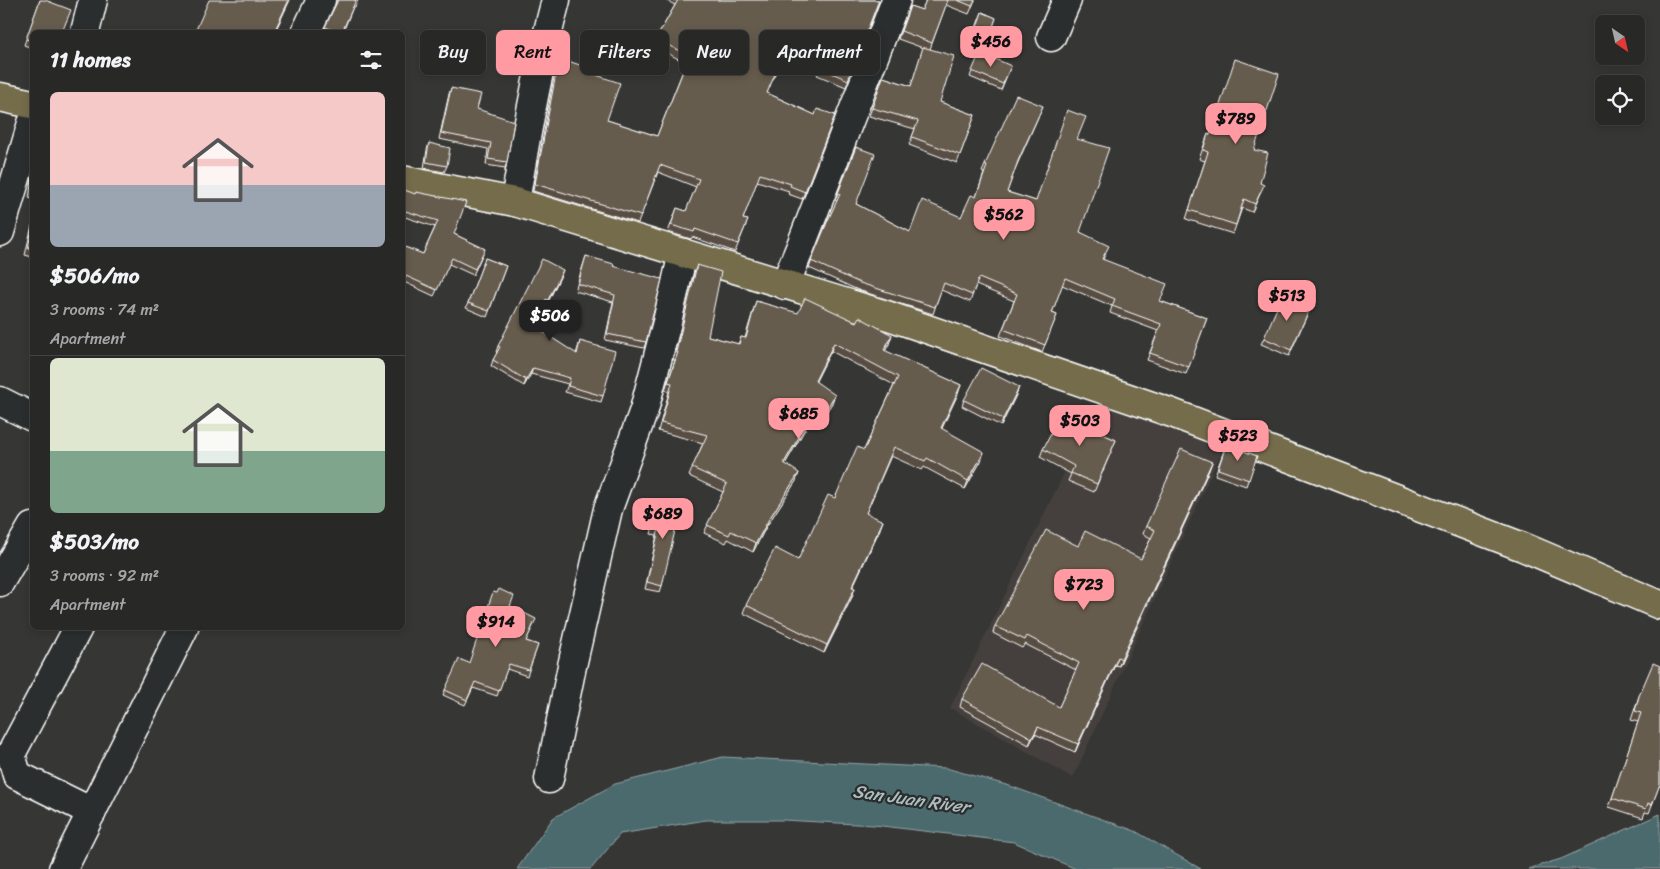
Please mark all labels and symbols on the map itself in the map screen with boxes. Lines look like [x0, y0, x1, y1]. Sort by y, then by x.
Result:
north arrow [1595, 15, 1645, 65]
pin: $456 [961, 26, 1021, 68]
pin: $789 [1206, 102, 1266, 145]
pin: $562 [974, 198, 1034, 241]
pin: $513 [1257, 280, 1317, 322]
pin: $506 [520, 300, 580, 342]
pin: $685 [769, 398, 829, 440]
pin: $503 [1050, 404, 1110, 447]
pin: $523 [1208, 420, 1268, 462]
pin: $689 [633, 498, 693, 540]
pin: $723 [1054, 568, 1114, 611]
pin: $914 [466, 606, 526, 648]
water label: San Juan River [851, 775, 975, 823]

